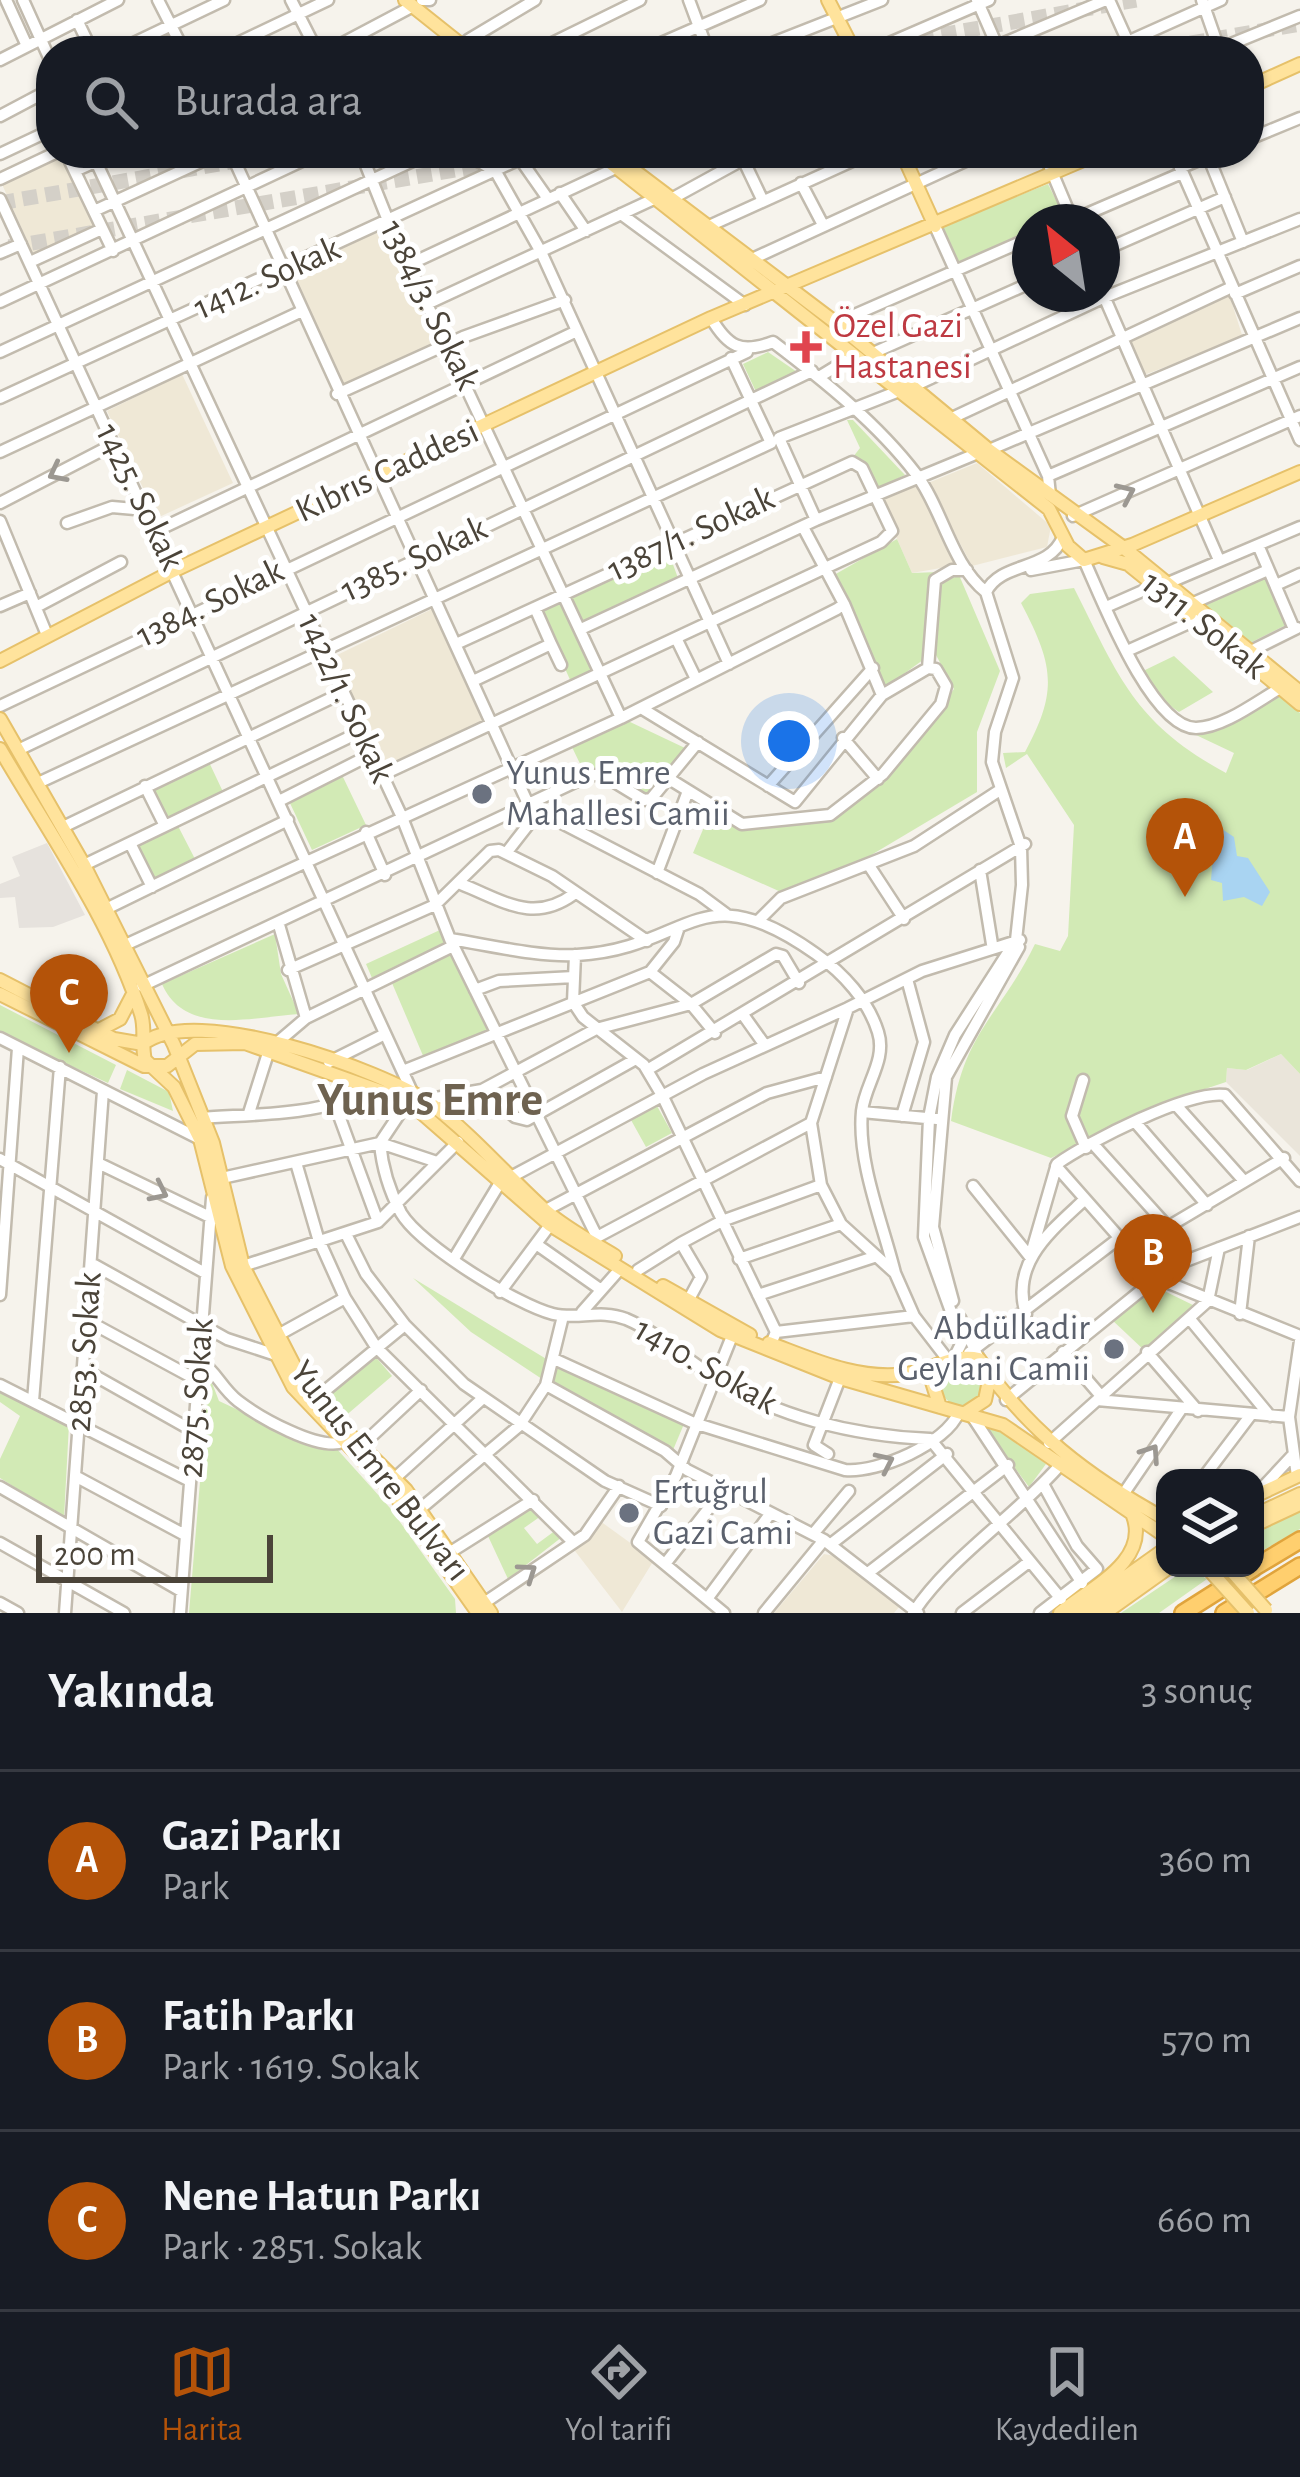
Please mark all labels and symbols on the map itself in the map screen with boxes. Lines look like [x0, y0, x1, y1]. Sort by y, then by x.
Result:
north arrow [1012, 204, 1120, 312]
street label: 1384/3. Sokak [374, 215, 487, 396]
street label: 1412. Sokak [189, 230, 346, 326]
place label: Özel Gazi Hastanesi [833, 306, 972, 385]
marker: Özel Gazi Hastanesi [790, 331, 822, 363]
street label: Kıbrıs Caddesi [290, 413, 484, 529]
street label: 1425. Sokak [89, 418, 191, 576]
one-way arrow [47, 459, 69, 482]
street label: 1387/1. Sokak [602, 480, 780, 588]
one-way arrow [1114, 483, 1136, 507]
street label: 1385. Sokak [336, 509, 493, 608]
street label: 1384. Sokak [131, 552, 290, 654]
street label: 1311. Sokak [1135, 564, 1274, 686]
street label: 1422/1. Sokak [291, 608, 401, 789]
your location [759, 711, 819, 771]
place label: Yunus Emre Mahallesi Camii [506, 755, 730, 832]
marker: Yunus Emre Mahallesi Camii [469, 781, 495, 807]
pin: A [1146, 798, 1224, 897]
pin: C [30, 954, 108, 1053]
district label: Yunus Emre [317, 1077, 543, 1125]
one-way arrow [147, 1178, 168, 1202]
pin: B [1114, 1214, 1192, 1313]
street label: 2853. Sokak [60, 1270, 108, 1433]
place label: Abdülkadir Geylani Camii [898, 1310, 1090, 1387]
street label: 1410. Sokak [629, 1311, 784, 1421]
street label: 2875. Sokak [172, 1316, 220, 1479]
marker: Abdülkadir Geylani Camii [1101, 1336, 1127, 1362]
street label: Yunus Emre Bulvarı [283, 1354, 477, 1588]
one-way arrow [1137, 1445, 1159, 1467]
one-way arrow [873, 1453, 894, 1476]
place label: Ertuğrul Gazi Cami [653, 1474, 793, 1551]
marker: Ertuğrul Gazi Cami [616, 1500, 642, 1526]
scale bar [36, 1529, 273, 1582]
one-way arrow [515, 1564, 537, 1586]

